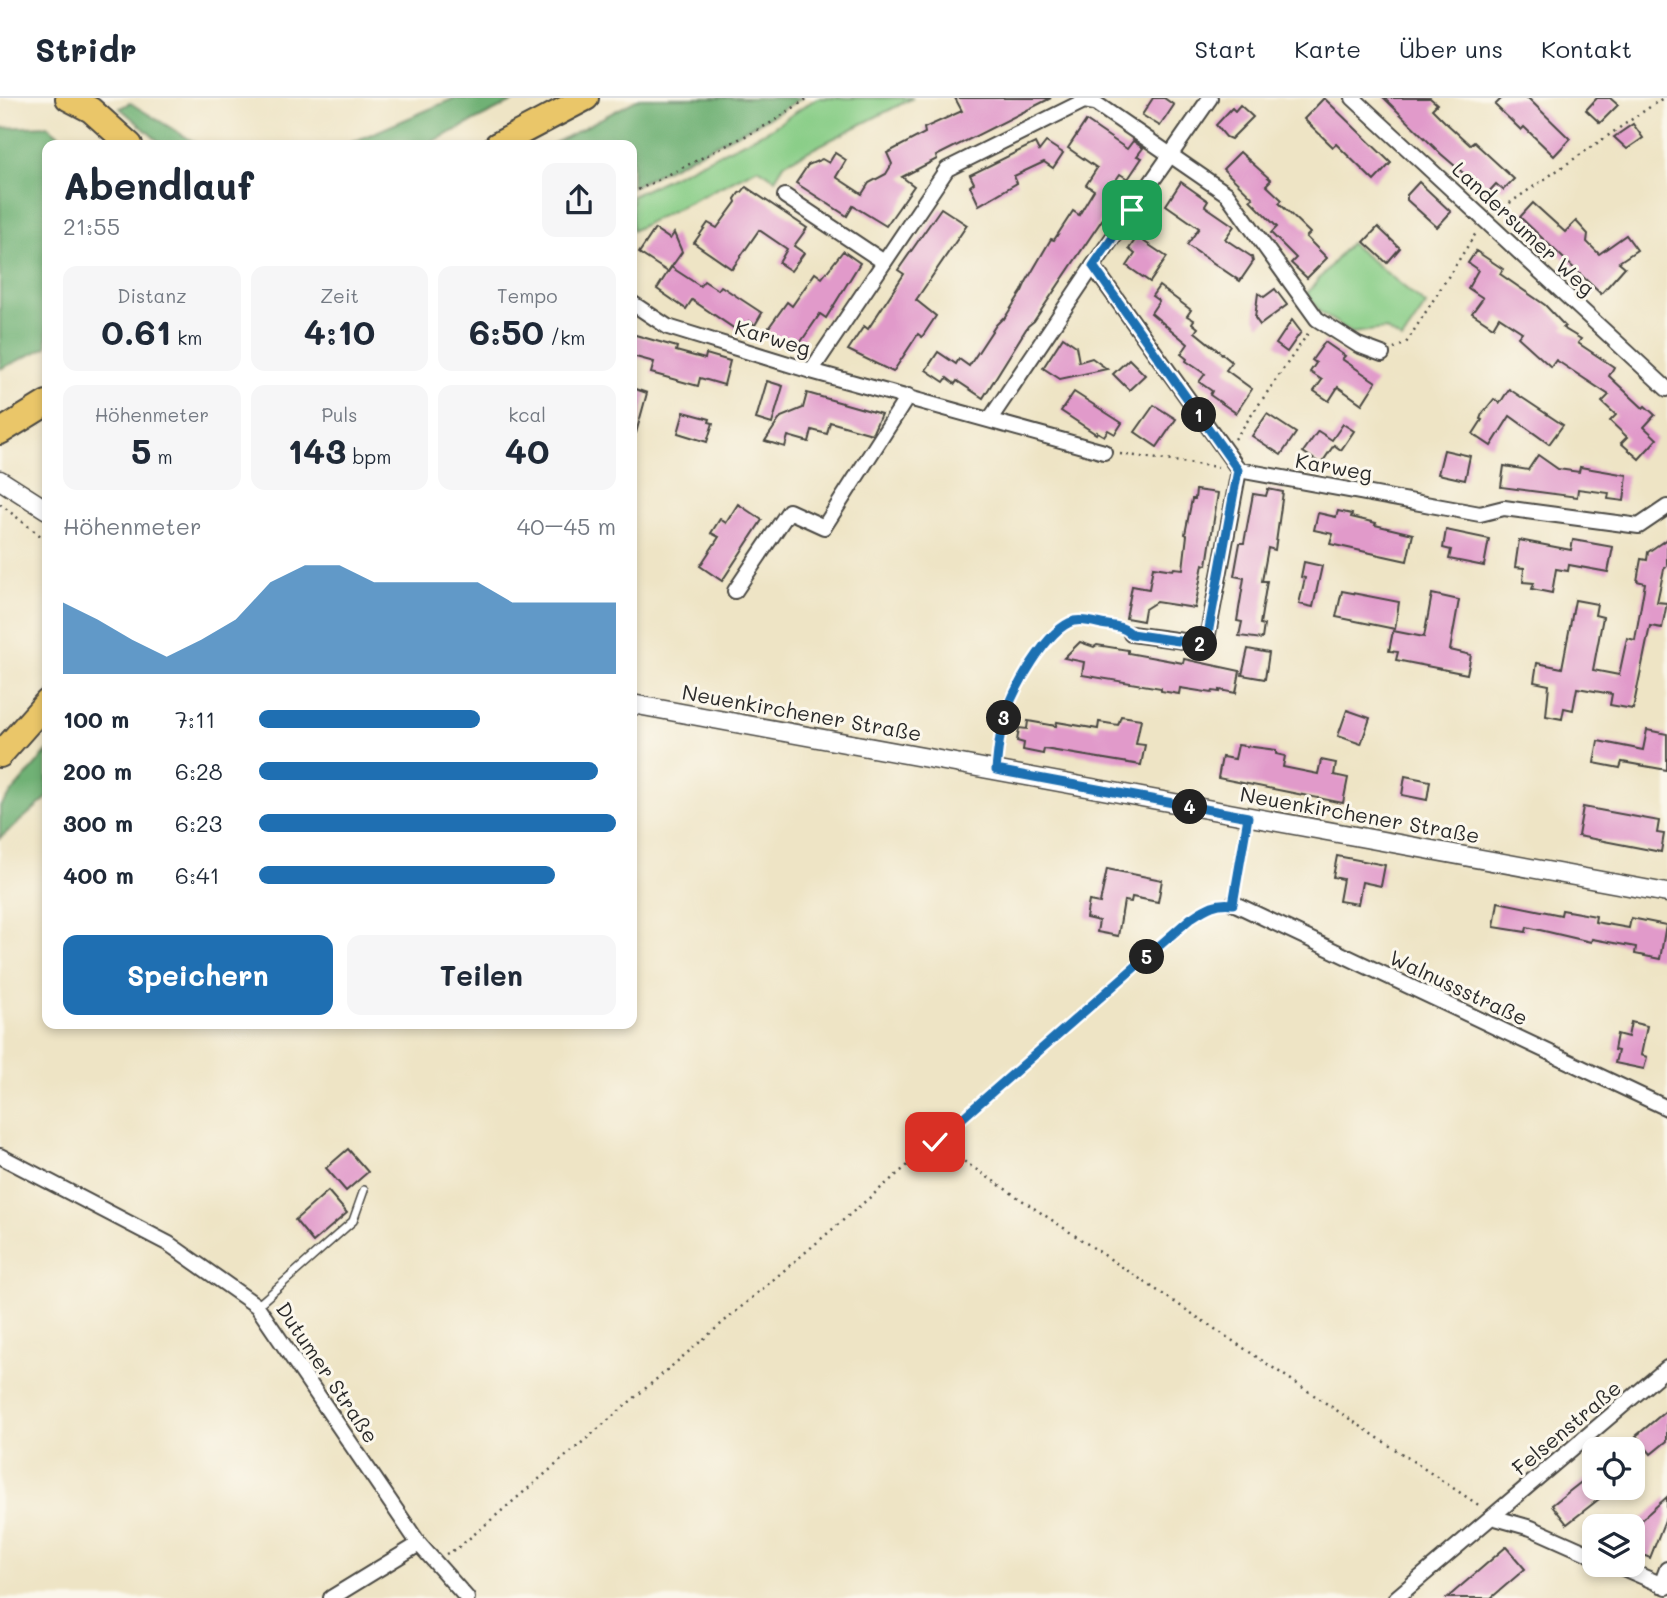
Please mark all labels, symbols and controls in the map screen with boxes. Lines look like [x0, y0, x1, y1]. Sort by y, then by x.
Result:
text: Stridr [35, 27, 137, 70]
text: Start [1194, 33, 1256, 64]
text: Karte [1294, 33, 1361, 64]
text: Über uns [1399, 33, 1503, 64]
text: Kontakt [1541, 33, 1632, 64]
street label: Landersumer Weg [1447, 155, 1601, 301]
text: Abendlauf [63, 160, 254, 210]
button: share [542, 163, 616, 237]
pin [1102, 180, 1162, 240]
icon: arrive [1113, 191, 1151, 229]
text: 21:55 [63, 211, 120, 241]
text: Distanz [117, 283, 187, 308]
text: Zeit [320, 283, 359, 308]
text: Tempo [497, 283, 557, 308]
text: 0.61 [101, 308, 171, 354]
text: 4:10 [304, 308, 375, 354]
text: 6:50 [469, 308, 544, 354]
street label: Karweg [732, 313, 814, 361]
text: km [171, 325, 202, 350]
text: /km [544, 325, 585, 350]
pin: 1 [1182, 398, 1216, 432]
text: Höhenmeter [95, 402, 209, 427]
text: Puls [321, 402, 358, 427]
text: kcal [508, 402, 546, 427]
text: 1 [1194, 402, 1203, 427]
text: 5 [131, 427, 151, 473]
text: 143 [288, 427, 346, 473]
text: 40 [505, 427, 550, 473]
text: m [151, 444, 173, 469]
text: bpm [346, 444, 391, 469]
street label: Karweg [1293, 446, 1375, 486]
text: Höhenmeter [63, 511, 201, 541]
text: 40–45 m [517, 511, 616, 541]
pin: 2 [1182, 626, 1218, 662]
text: 2 [1194, 631, 1205, 656]
street label: Neuenkirchener Straße [680, 678, 924, 746]
pin: 3 [986, 700, 1021, 736]
text: 100 m [63, 704, 129, 734]
text: 7:11 [175, 704, 215, 734]
text: 3 [998, 705, 1009, 730]
text: 200 m [63, 756, 132, 786]
text: 6:28 [175, 756, 223, 786]
street label: Neuenkirchener Straße [1238, 780, 1482, 848]
pin: 4 [1172, 790, 1208, 824]
text: 4 [1183, 794, 1196, 819]
text: 300 m [63, 808, 133, 838]
text: 6:23 [175, 808, 222, 838]
text: 400 m [63, 860, 134, 890]
text: 6:41 [175, 860, 220, 890]
button: Speichern [63, 935, 333, 1015]
button: Teilen [347, 935, 616, 1015]
pin: 5 [1130, 940, 1164, 974]
street label: Walnussstraße [1385, 943, 1533, 1031]
text: 5 [1141, 944, 1152, 969]
pin [905, 1112, 965, 1172]
icon: check [916, 1123, 954, 1161]
street label: Dutumer Straße [271, 1296, 385, 1448]
street label: Felsenstraße [1506, 1374, 1626, 1480]
map controls [1582, 1437, 1645, 1577]
button: locate [1582, 1437, 1645, 1500]
button: layers [1582, 1514, 1645, 1577]

